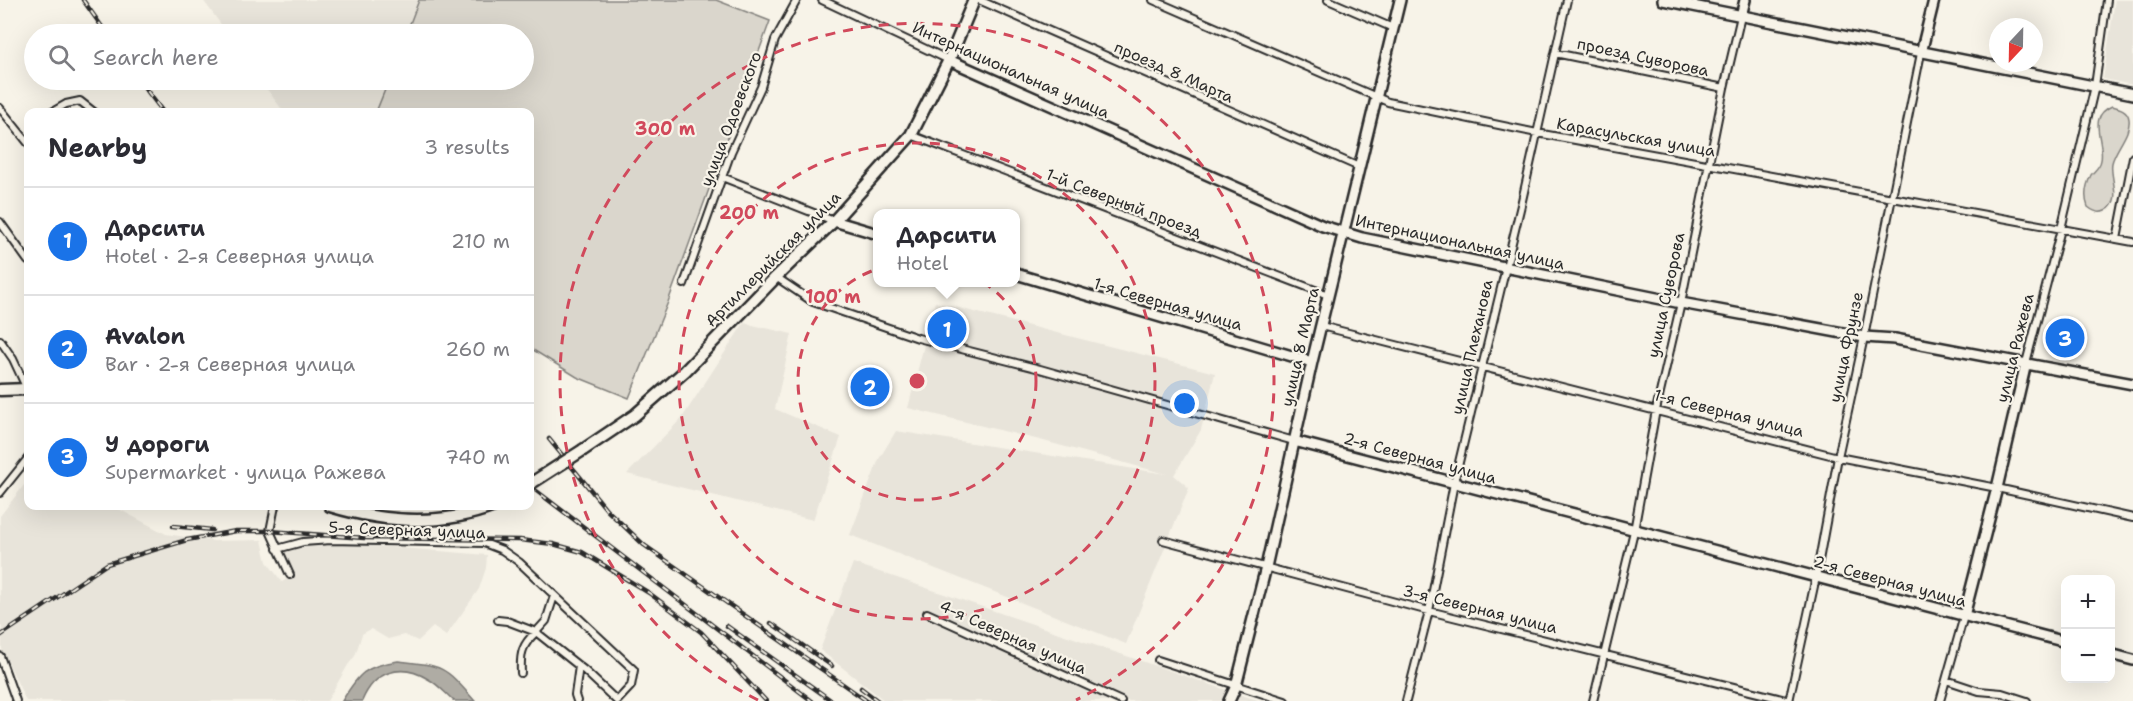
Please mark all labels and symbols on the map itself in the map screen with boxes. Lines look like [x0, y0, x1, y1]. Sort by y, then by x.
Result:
street label: Интернациональная улица [909, 17, 1113, 123]
north arrow [1989, 18, 2043, 72]
street label: проезд Суворова [1575, 33, 1711, 81]
street label: проезд 8 Марта [1111, 36, 1237, 108]
street label: улица Одоевского [696, 48, 766, 190]
street label: Карасульская улица [1555, 113, 1717, 161]
text: 300 m [635, 117, 696, 141]
street label: 1-й Северный проезд [1043, 164, 1205, 242]
street label: Артиллерийская улица [701, 187, 845, 331]
text: 200 m [719, 201, 780, 225]
street label: Интернациональная улица [1353, 210, 1567, 274]
street label: улица Суворова [1642, 230, 1690, 360]
street label: 1-я Северная улица [1091, 273, 1245, 335]
street label: улица Плеханова [1446, 277, 1498, 417]
text: 100 m [805, 285, 861, 309]
street label: улица 8 Марта [1276, 285, 1324, 409]
street label: улица Фрунзе [1824, 290, 1868, 404]
street label: улица Ражева [1991, 291, 2039, 405]
pin: 1 [928, 306, 966, 352]
pin: 3 [2046, 316, 2084, 360]
pin: 2 [850, 364, 890, 410]
centre of rings [907, 371, 927, 391]
street label: 1-я Северная улица [1652, 384, 1806, 442]
your location [1170, 389, 1199, 418]
street label: 2-я Северная улица [1341, 427, 1499, 489]
street label: 5-я Северная улица [328, 517, 486, 543]
street label: 2-я Северная улица [1811, 550, 1969, 612]
street label: 3-я Северная улица [1401, 580, 1559, 638]
street label: 4-я Северная улица [936, 595, 1090, 679]

